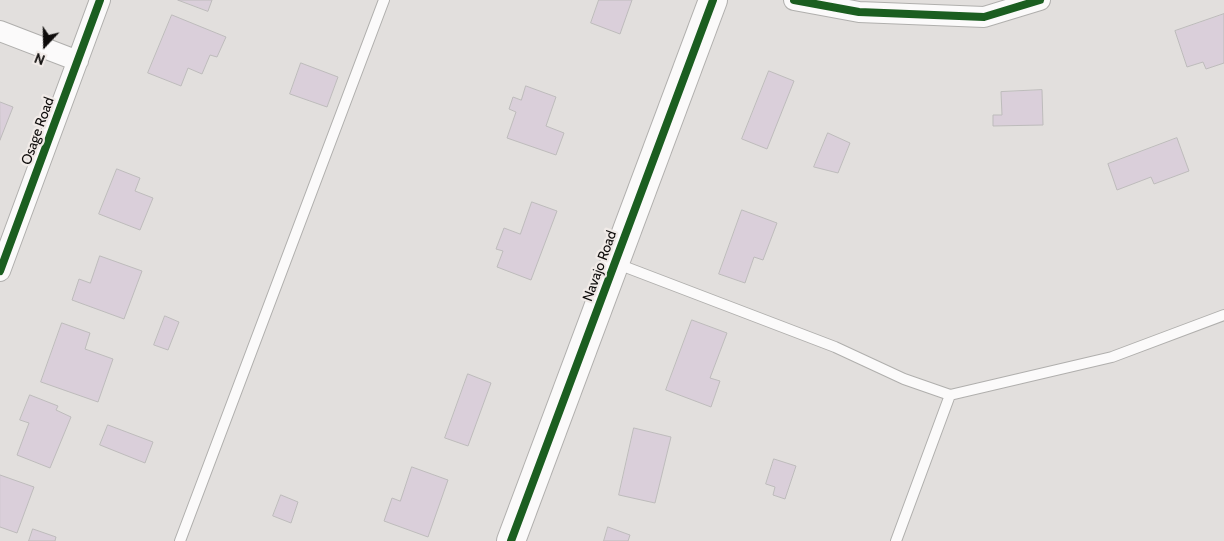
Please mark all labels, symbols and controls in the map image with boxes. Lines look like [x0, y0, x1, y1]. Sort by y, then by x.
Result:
north arrow [20, 20, 70, 70]
text: N [32, 49, 47, 69]
street label: Osage Road [18, 95, 58, 167]
street label: Navajo Road [579, 228, 621, 304]

